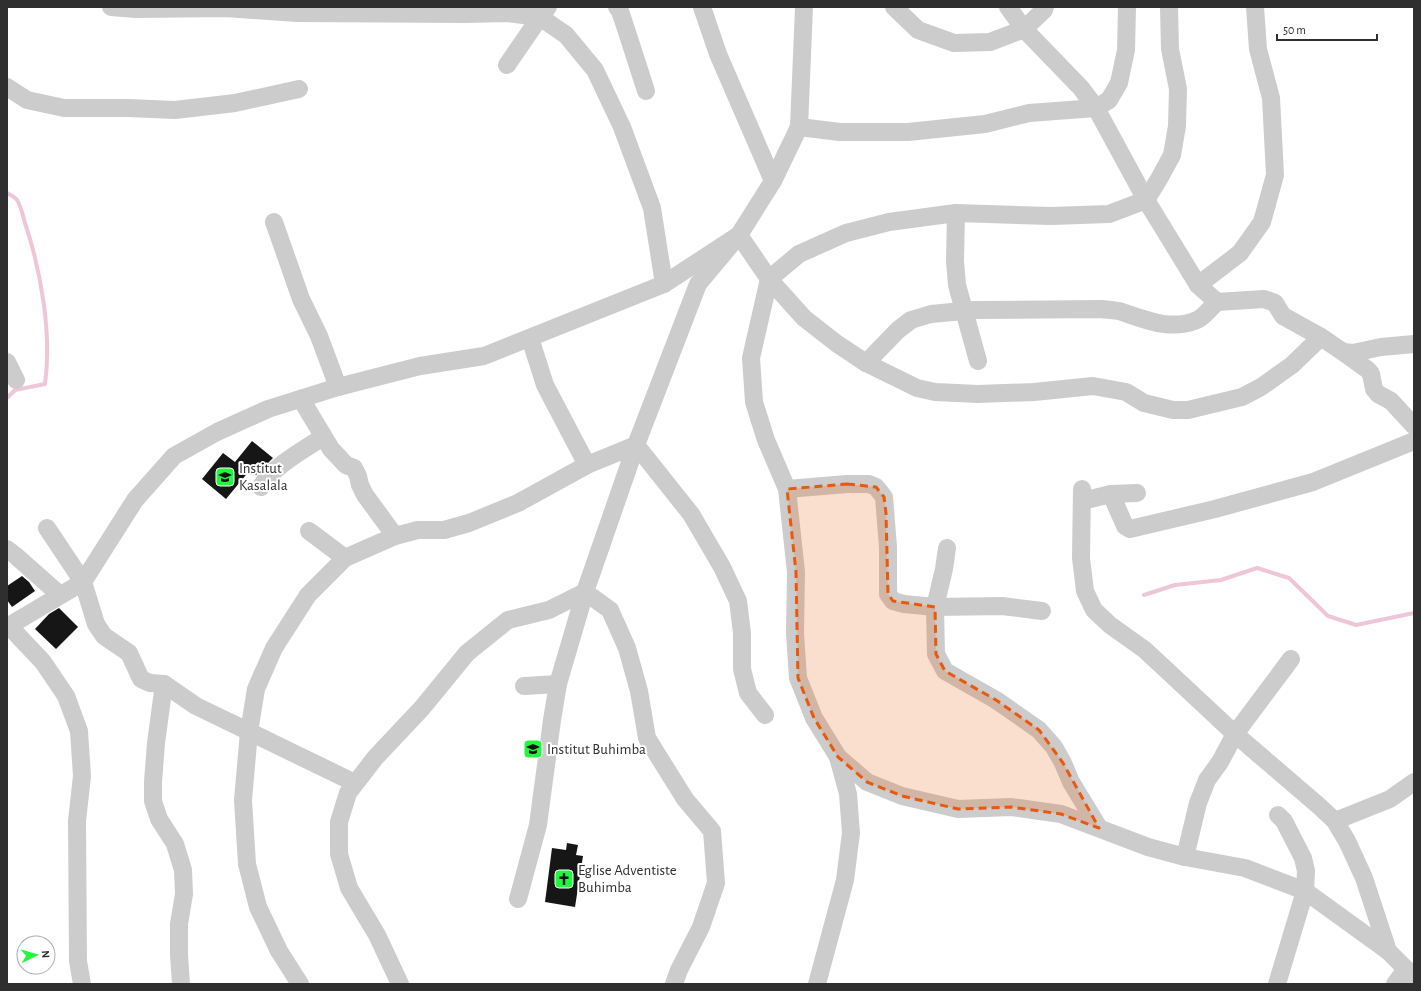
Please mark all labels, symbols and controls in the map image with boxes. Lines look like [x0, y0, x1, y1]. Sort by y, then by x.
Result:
scale bar [1277, 16, 1377, 42]
text: 50 m [1283, 24, 1306, 36]
place label: Institut Kasalala [239, 461, 288, 493]
school or university icon: Institut Kasalala [214, 466, 236, 488]
school or university icon: Institut Buhimba [522, 738, 544, 760]
place label: Institut Buhimba [547, 742, 646, 757]
place label: Eglise Adventiste Buhimba [578, 863, 677, 895]
church icon: Eglise Adventiste Buhimba [553, 868, 575, 890]
north arrow [16, 935, 56, 975]
text: N [40, 950, 51, 958]

